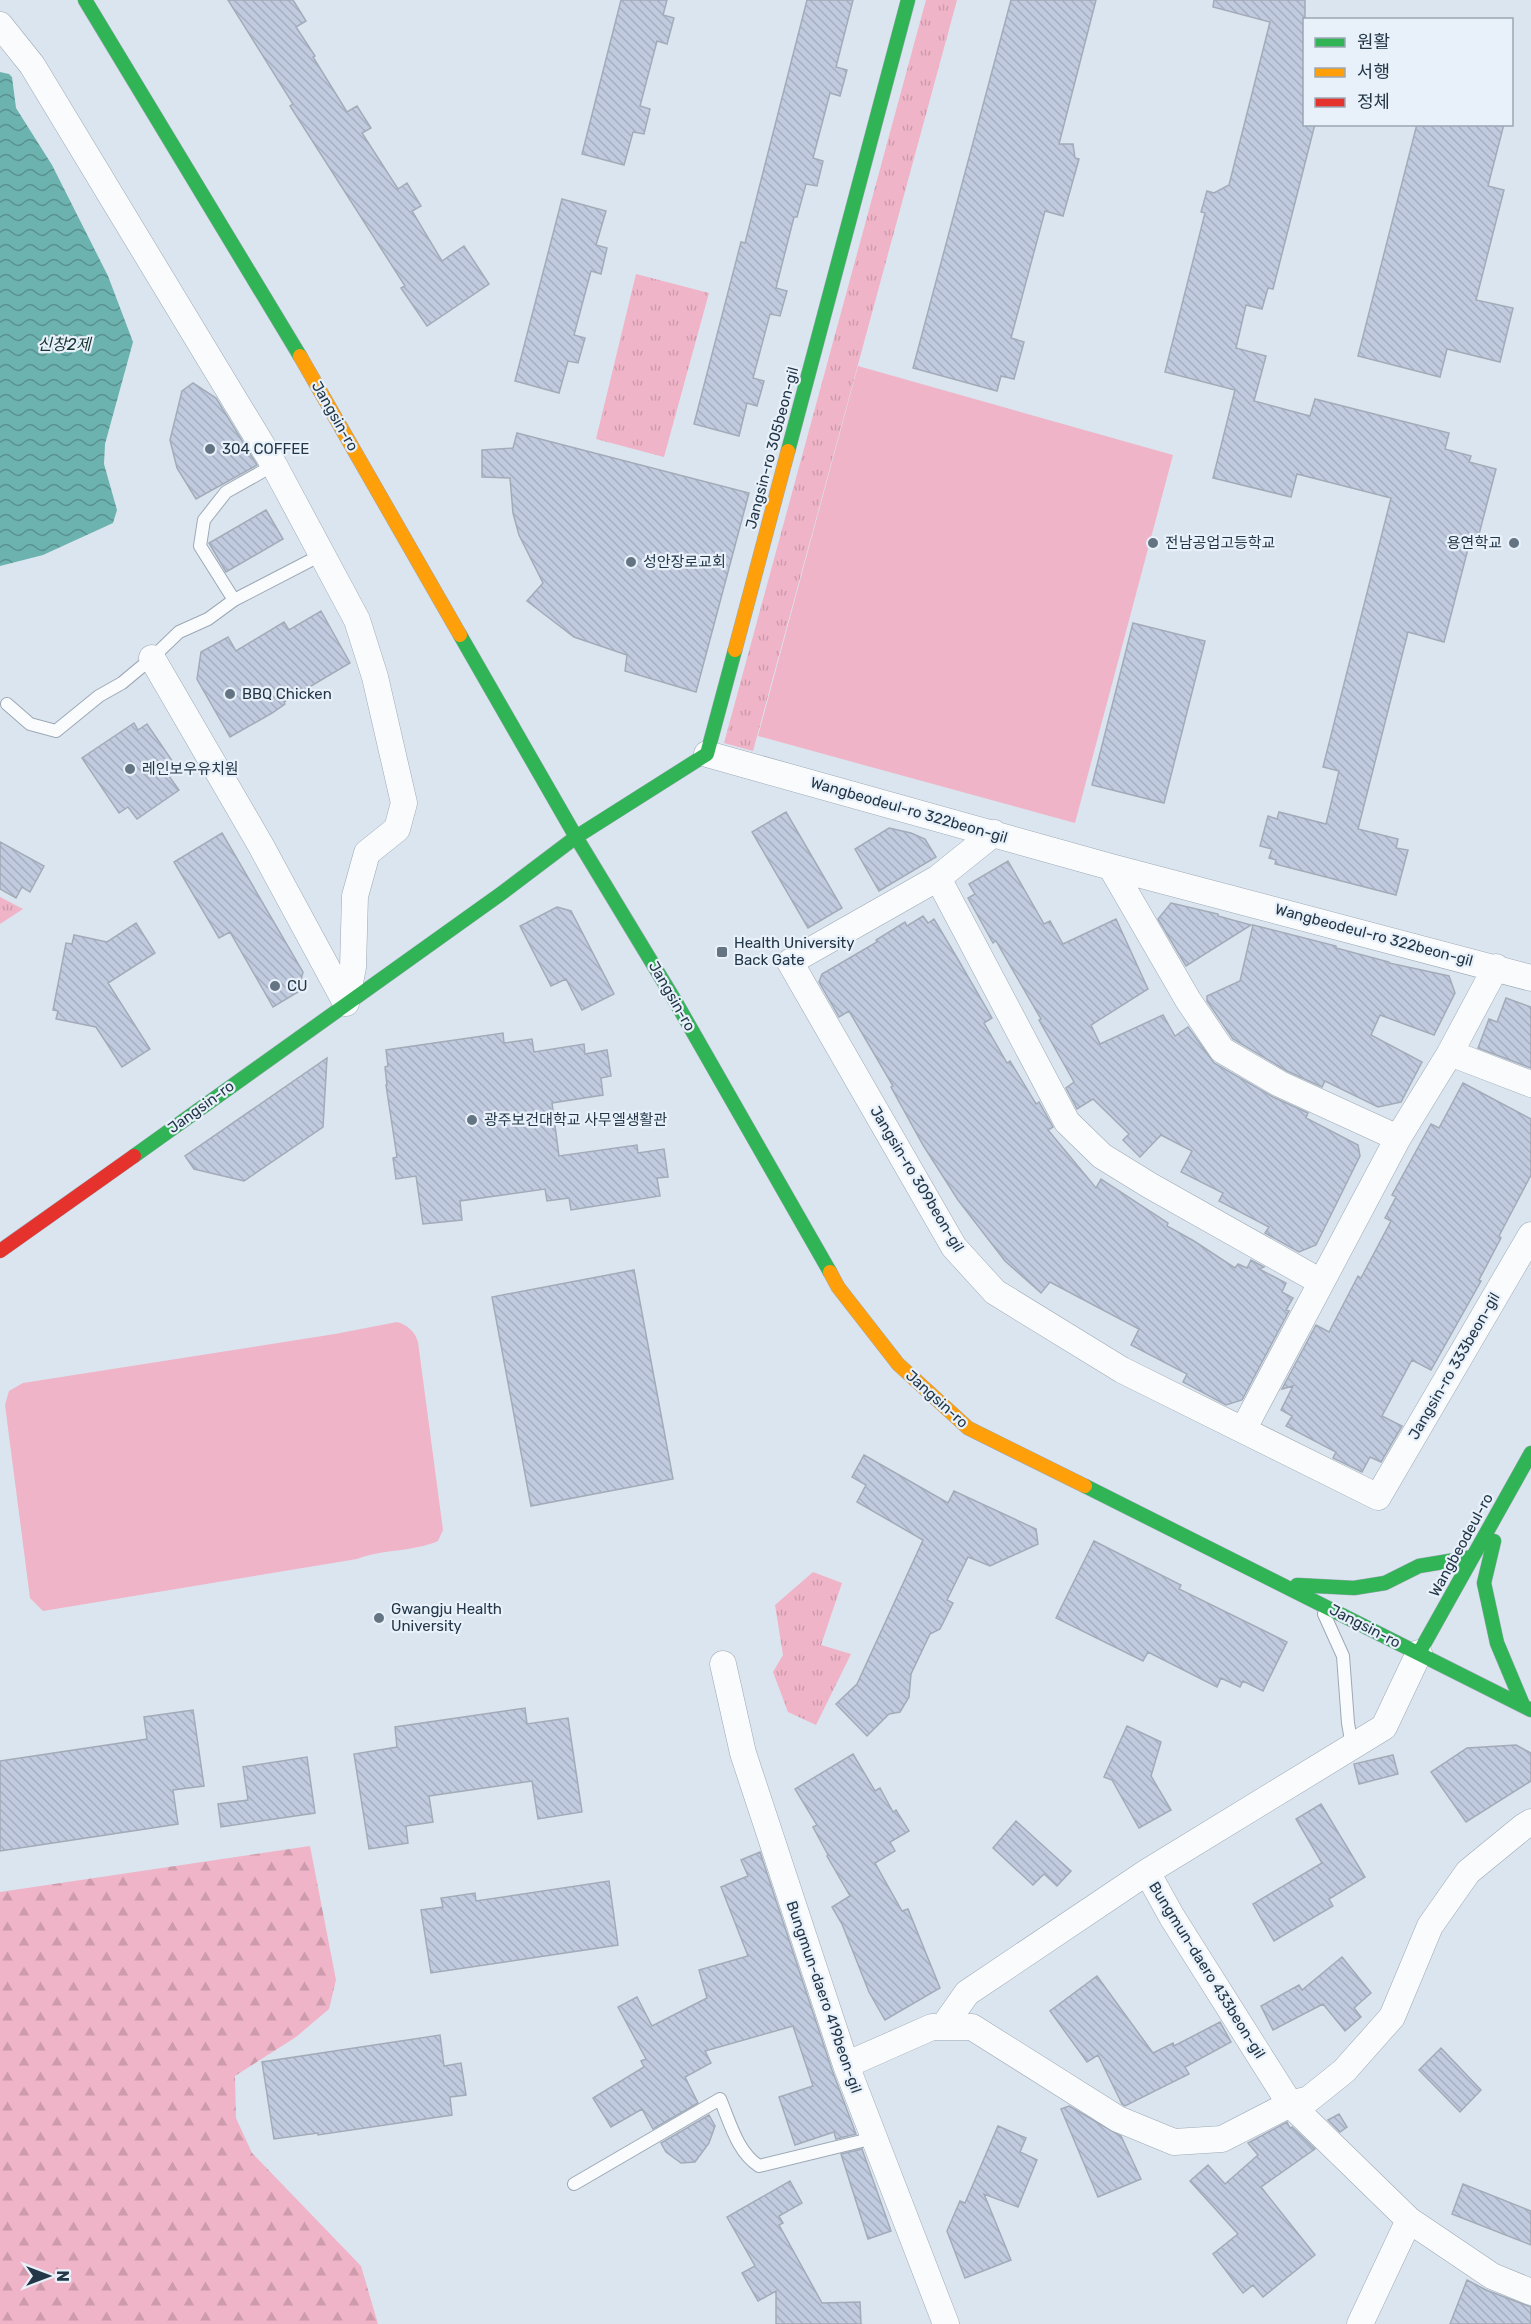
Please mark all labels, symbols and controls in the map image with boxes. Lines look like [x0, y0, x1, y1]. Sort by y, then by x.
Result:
legend [1303, 18, 1513, 126]
text: 원활 [1357, 31, 1390, 53]
text: 서행 [1357, 61, 1390, 83]
text: 정체 [1357, 91, 1390, 113]
water label: 신창2제 [37, 335, 93, 354]
street label: Jangsin-ro 305beon-gil [742, 365, 802, 531]
street label: Jangsin-ro [308, 378, 362, 454]
place label: 304 COFFEE [222, 440, 309, 458]
marker: 304 COFFEE [203, 442, 217, 456]
place label: 전남공업고등학교 [1165, 534, 1275, 552]
place label: 용연학교 [1447, 534, 1502, 552]
marker: 전남공업고등학교 [1146, 536, 1160, 550]
marker: 용연학교 [1507, 536, 1521, 550]
place label: 성안장로교회 [643, 553, 726, 571]
marker: 성안장로교회 [624, 555, 638, 569]
place label: BBQ Chicken [242, 685, 332, 703]
marker: BBQ Chicken [223, 687, 237, 701]
place label: 레인보우유치원 [142, 760, 239, 778]
marker: 레인보우유치원 [123, 762, 137, 776]
street label: Wangbeodeul-ro 322beon-gil [808, 773, 1010, 847]
street label: Wangbeodeul-ro 322beon-gil [1273, 900, 1475, 970]
place label: Health University Back Gate [734, 934, 855, 969]
marker: Health University Back Gate [715, 945, 729, 959]
street label: Jangsin-ro [645, 958, 699, 1034]
place label: CU [287, 977, 308, 995]
marker: CU [268, 979, 282, 993]
street label: Jangsin-ro [164, 1077, 238, 1137]
street label: Jangsin-ro 309beon-gil [866, 1103, 968, 1255]
place label: 광주보건대학교 사무엘생활관 [484, 1111, 667, 1129]
marker: 광주보건대학교 사무엘생활관 [465, 1113, 479, 1127]
street label: Jangsin-ro 333beon-gil [1405, 1289, 1503, 1443]
street label: Jangsin-ro [902, 1366, 972, 1432]
street label: Wangbeodeul-ro [1425, 1490, 1497, 1600]
place label: Gwangju Health University [391, 1600, 502, 1635]
street label: Jangsin-ro [1326, 1600, 1404, 1652]
marker: Gwangju Health University [372, 1611, 386, 1625]
street label: Bungmun-daero 433beon-gil [1145, 1878, 1269, 2062]
street label: Bungmun-daero 419beon-gil [783, 1899, 865, 2095]
north arrow [18, 2246, 78, 2306]
text: N [53, 2270, 72, 2282]

